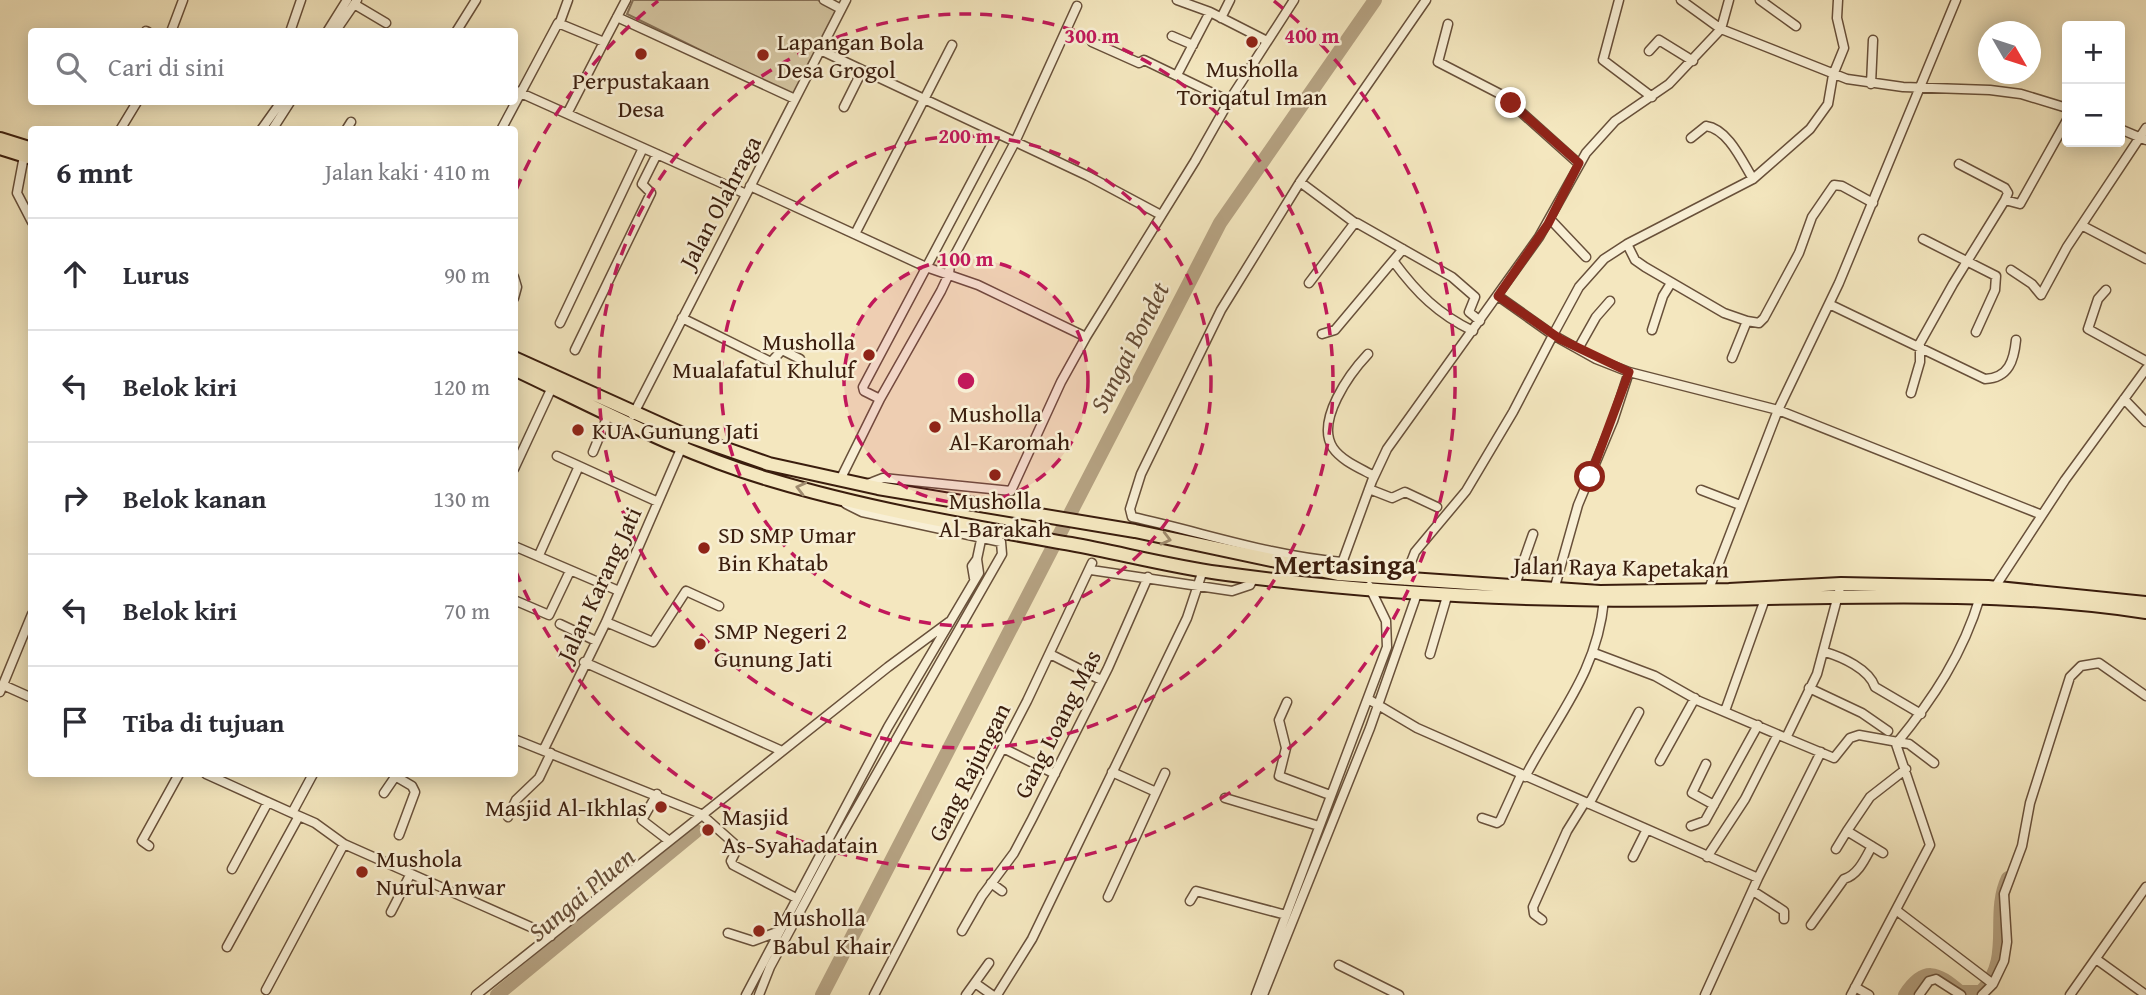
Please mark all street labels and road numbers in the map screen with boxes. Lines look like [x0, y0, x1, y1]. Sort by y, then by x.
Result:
street label: Jalan Olahraga [669, 129, 770, 277]
street label: Jalan Karang Jati [547, 501, 650, 670]
street label: Jalan Raya Kapetakan [1510, 548, 1730, 586]
street label: Gang Loang Mas [1004, 644, 1110, 804]
street label: Gang Rajungan [919, 696, 1019, 847]

